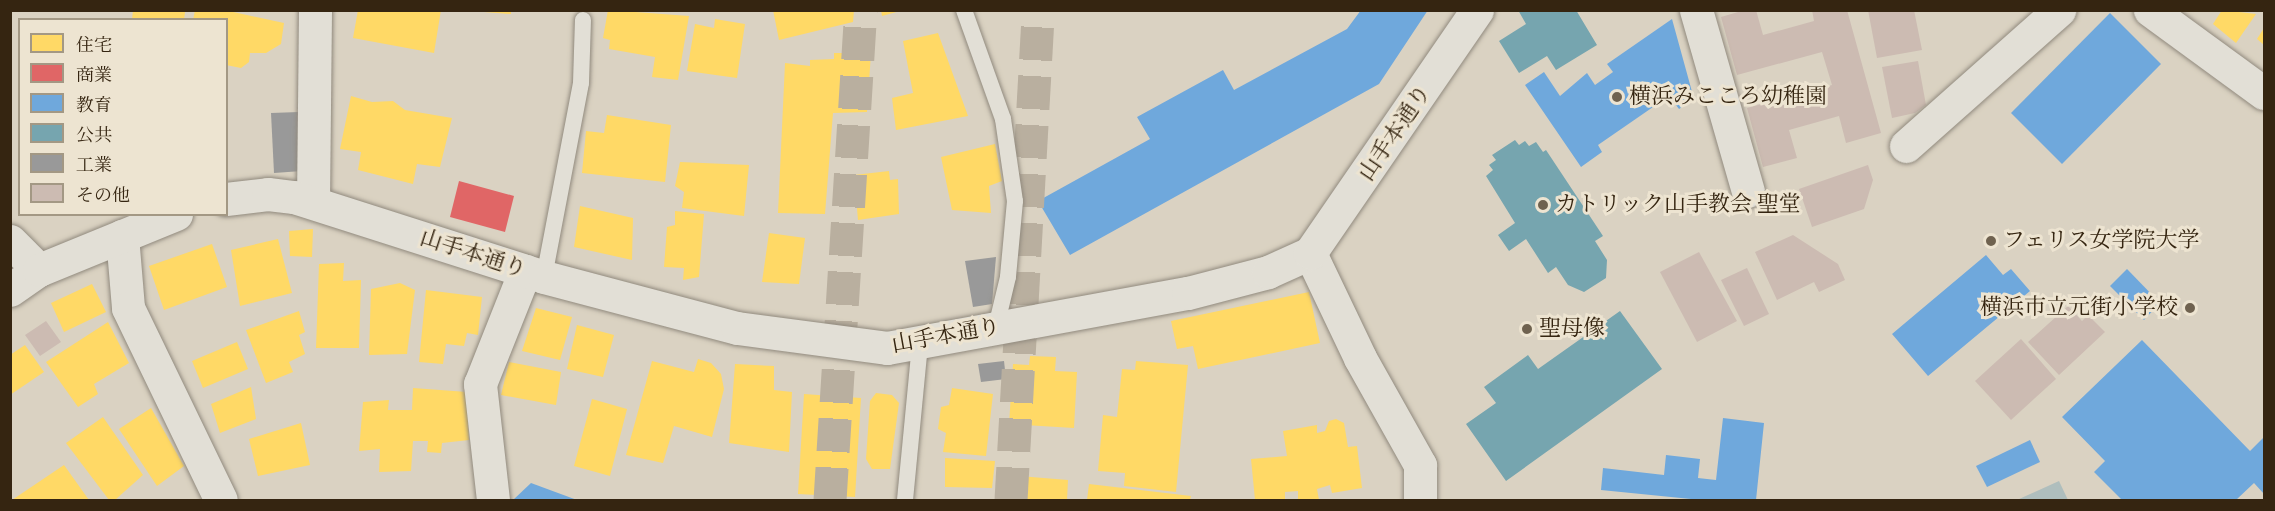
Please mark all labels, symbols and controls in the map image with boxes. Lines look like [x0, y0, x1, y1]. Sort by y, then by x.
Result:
legend [18, 18, 228, 216]
text: 住宅 [76, 35, 112, 57]
text: 商業 [76, 65, 112, 87]
street label: 山手本通り [1353, 80, 1437, 186]
place label: 横浜みこころ幼稚園 [1629, 84, 1827, 110]
marker: 横浜みこころ幼稚園 [1610, 90, 1624, 104]
text: 教育 [76, 95, 112, 117]
text: 公共 [76, 125, 112, 147]
text: 工業 [76, 155, 112, 177]
text: その他 [76, 185, 130, 207]
place label: カトリック山手教会 聖堂 [1555, 192, 1802, 218]
marker: カトリック山手教会 聖堂 [1536, 198, 1550, 212]
street label: 山手本通り [417, 224, 529, 284]
place label: フェリス女学院大学 [2003, 228, 2201, 254]
marker: フェリス女学院大学 [1984, 234, 1998, 248]
place label: 横浜市立元街小学校 [1980, 295, 2178, 321]
marker: 横浜市立元街小学校 [2183, 301, 2197, 315]
street label: 山手本通り [890, 313, 1002, 359]
place label: 聖母像 [1539, 316, 1605, 342]
marker: 聖母像 [1520, 322, 1534, 336]

